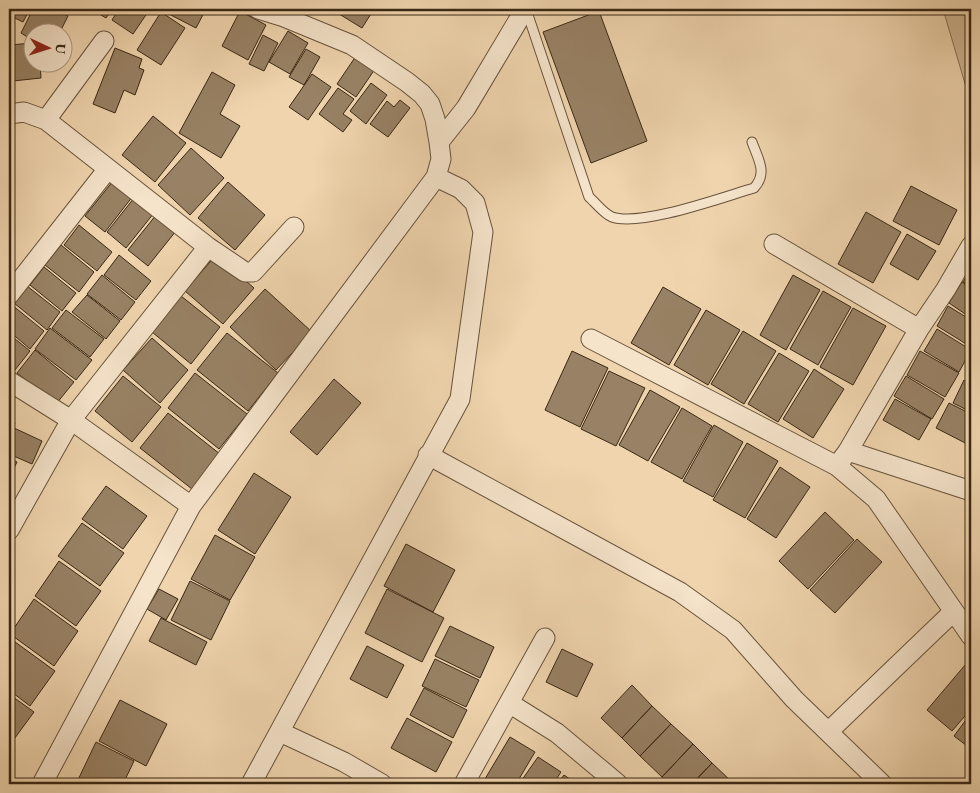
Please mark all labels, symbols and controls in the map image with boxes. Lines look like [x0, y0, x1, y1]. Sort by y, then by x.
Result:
north arrow [22, 22, 72, 72]
text: U [52, 43, 70, 55]

